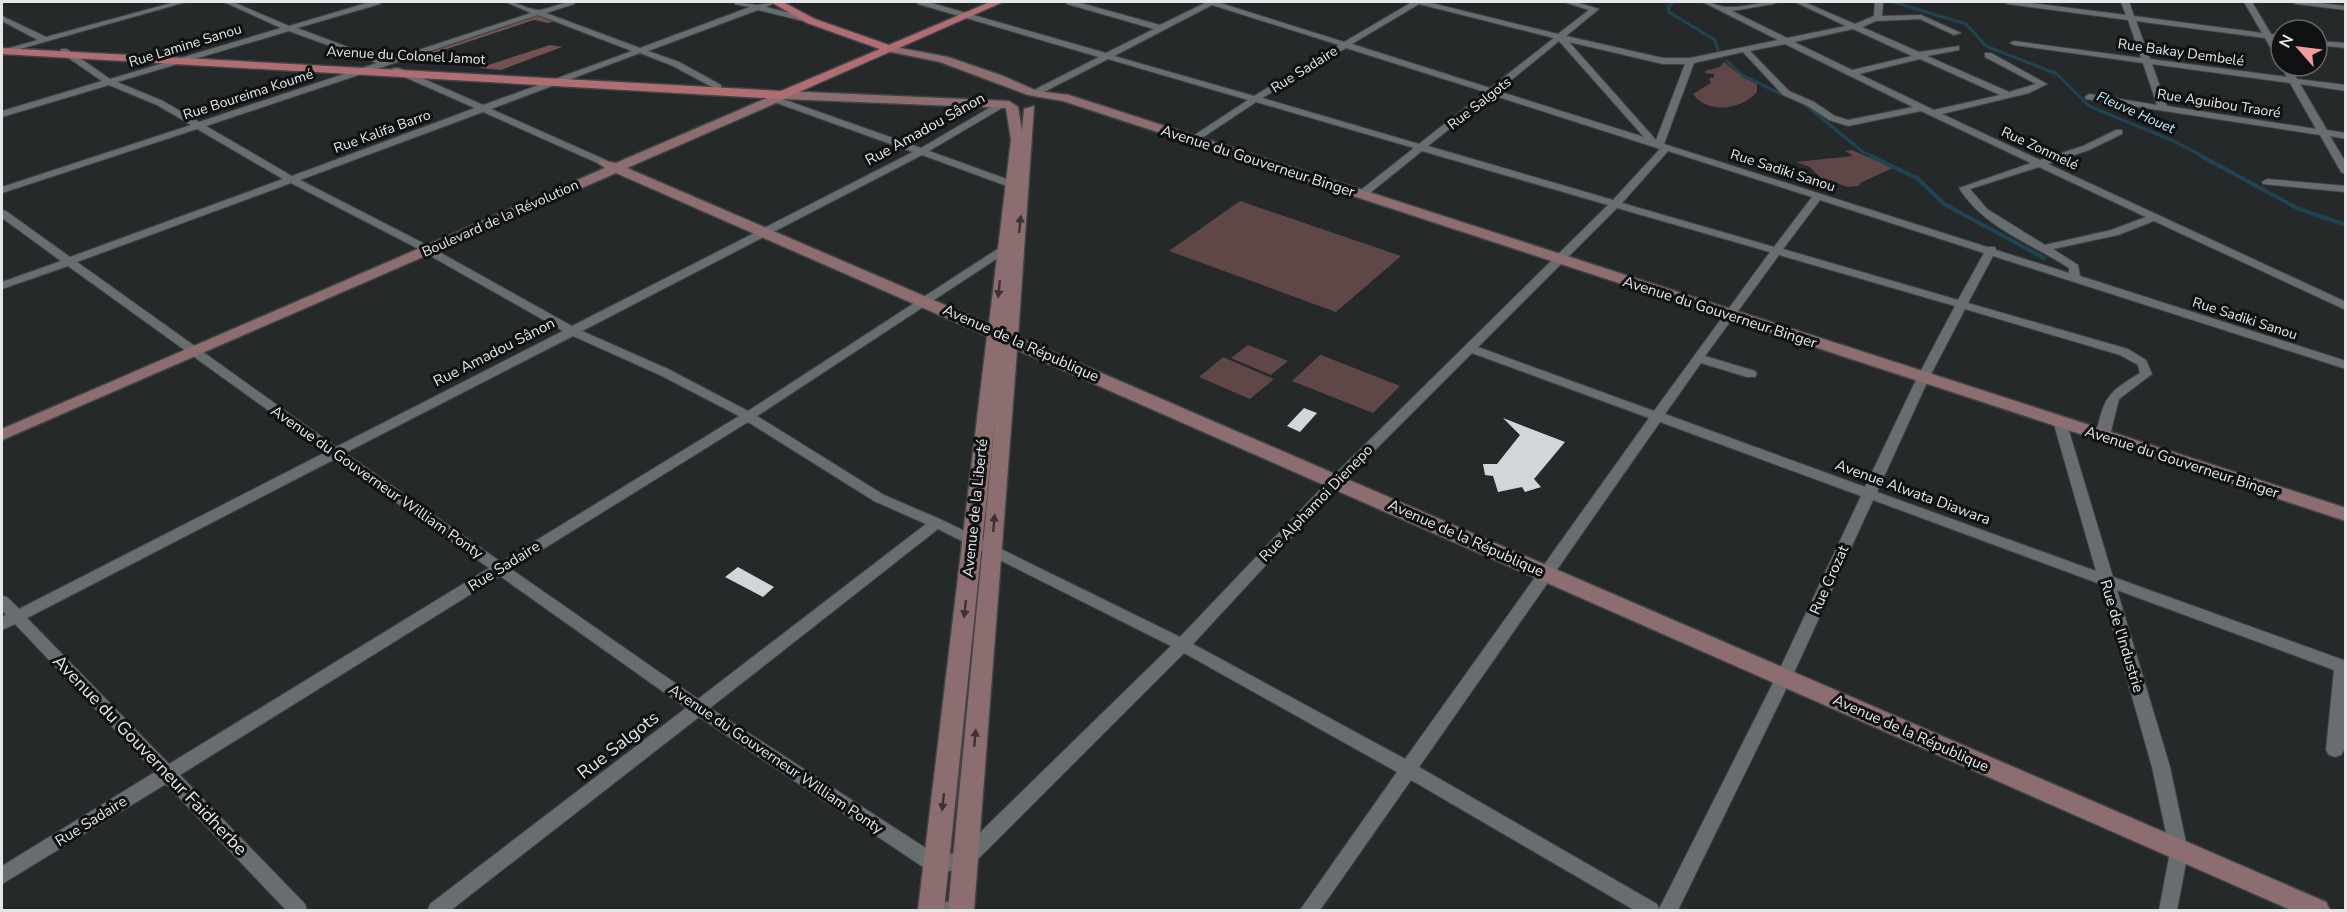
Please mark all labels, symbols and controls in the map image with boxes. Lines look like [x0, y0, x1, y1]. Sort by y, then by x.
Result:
north arrow [2269, 18, 2329, 78]
street label: Rue Lamine Sanou [126, 19, 244, 72]
text: N [2274, 31, 2299, 52]
street label: Rue Bakay Dembelé [2117, 34, 2245, 71]
street label: Rue Sadaire [1267, 41, 1341, 97]
street label: Avenue du Colonel Jamot [326, 42, 486, 69]
street label: Rue Boureima Koumé [181, 64, 316, 124]
street label: Rue Salgots [1444, 72, 1515, 134]
street label: Rue Aguibou Traoré [2156, 84, 2282, 123]
water label: Fleuve Houet [2094, 87, 2179, 139]
street label: Rue Amadou Sânon [862, 88, 988, 170]
street label: Rue Kalifa Barro [331, 105, 434, 158]
street label: Avenue du Gouverneur Binger [1158, 120, 1358, 202]
street label: Rue Zonmelé [1998, 122, 2081, 175]
street label: Rue Sadiki Sanou [1728, 145, 1838, 196]
street label: Boulevard de la Révolution [419, 175, 581, 262]
one-way arrow [1015, 215, 1025, 234]
street label: Avenue du Gouverneur Binger [1620, 271, 1820, 353]
one-way arrow [994, 280, 1004, 299]
street label: Rue Sadiki Sanou [2190, 293, 2300, 344]
street label: Avenue de la République [940, 300, 1102, 386]
street label: Rue Amadou Sânon [430, 313, 558, 391]
street label: Avenue du Gouverneur William Ponty [267, 401, 487, 563]
street label: Avenue du Gouverneur Binger [2082, 421, 2282, 503]
street label: Avenue de la Liberté [958, 438, 992, 578]
street label: Rue Alphamoi Dienepo [1255, 440, 1377, 566]
street label: Avenue Alwata Diawara [1833, 455, 1993, 529]
street label: Avenue de la République [1385, 495, 1547, 581]
one-way arrow [989, 513, 999, 532]
street label: Rue Sadaire [464, 536, 544, 596]
street label: Rue Crozat [1805, 541, 1853, 618]
street label: Rue de l'Industrie [2095, 577, 2149, 695]
one-way arrow [960, 599, 970, 618]
street label: Avenue du Gouverneur Faidherbe [47, 649, 253, 861]
street label: Avenue du Gouverneur William Ponty [665, 679, 887, 839]
street label: Avenue de la République [1830, 690, 1992, 776]
street label: Rue Salgots [572, 705, 664, 785]
one-way arrow [971, 729, 980, 748]
street label: Rue Sadaire [51, 791, 131, 851]
one-way arrow [938, 793, 948, 812]

